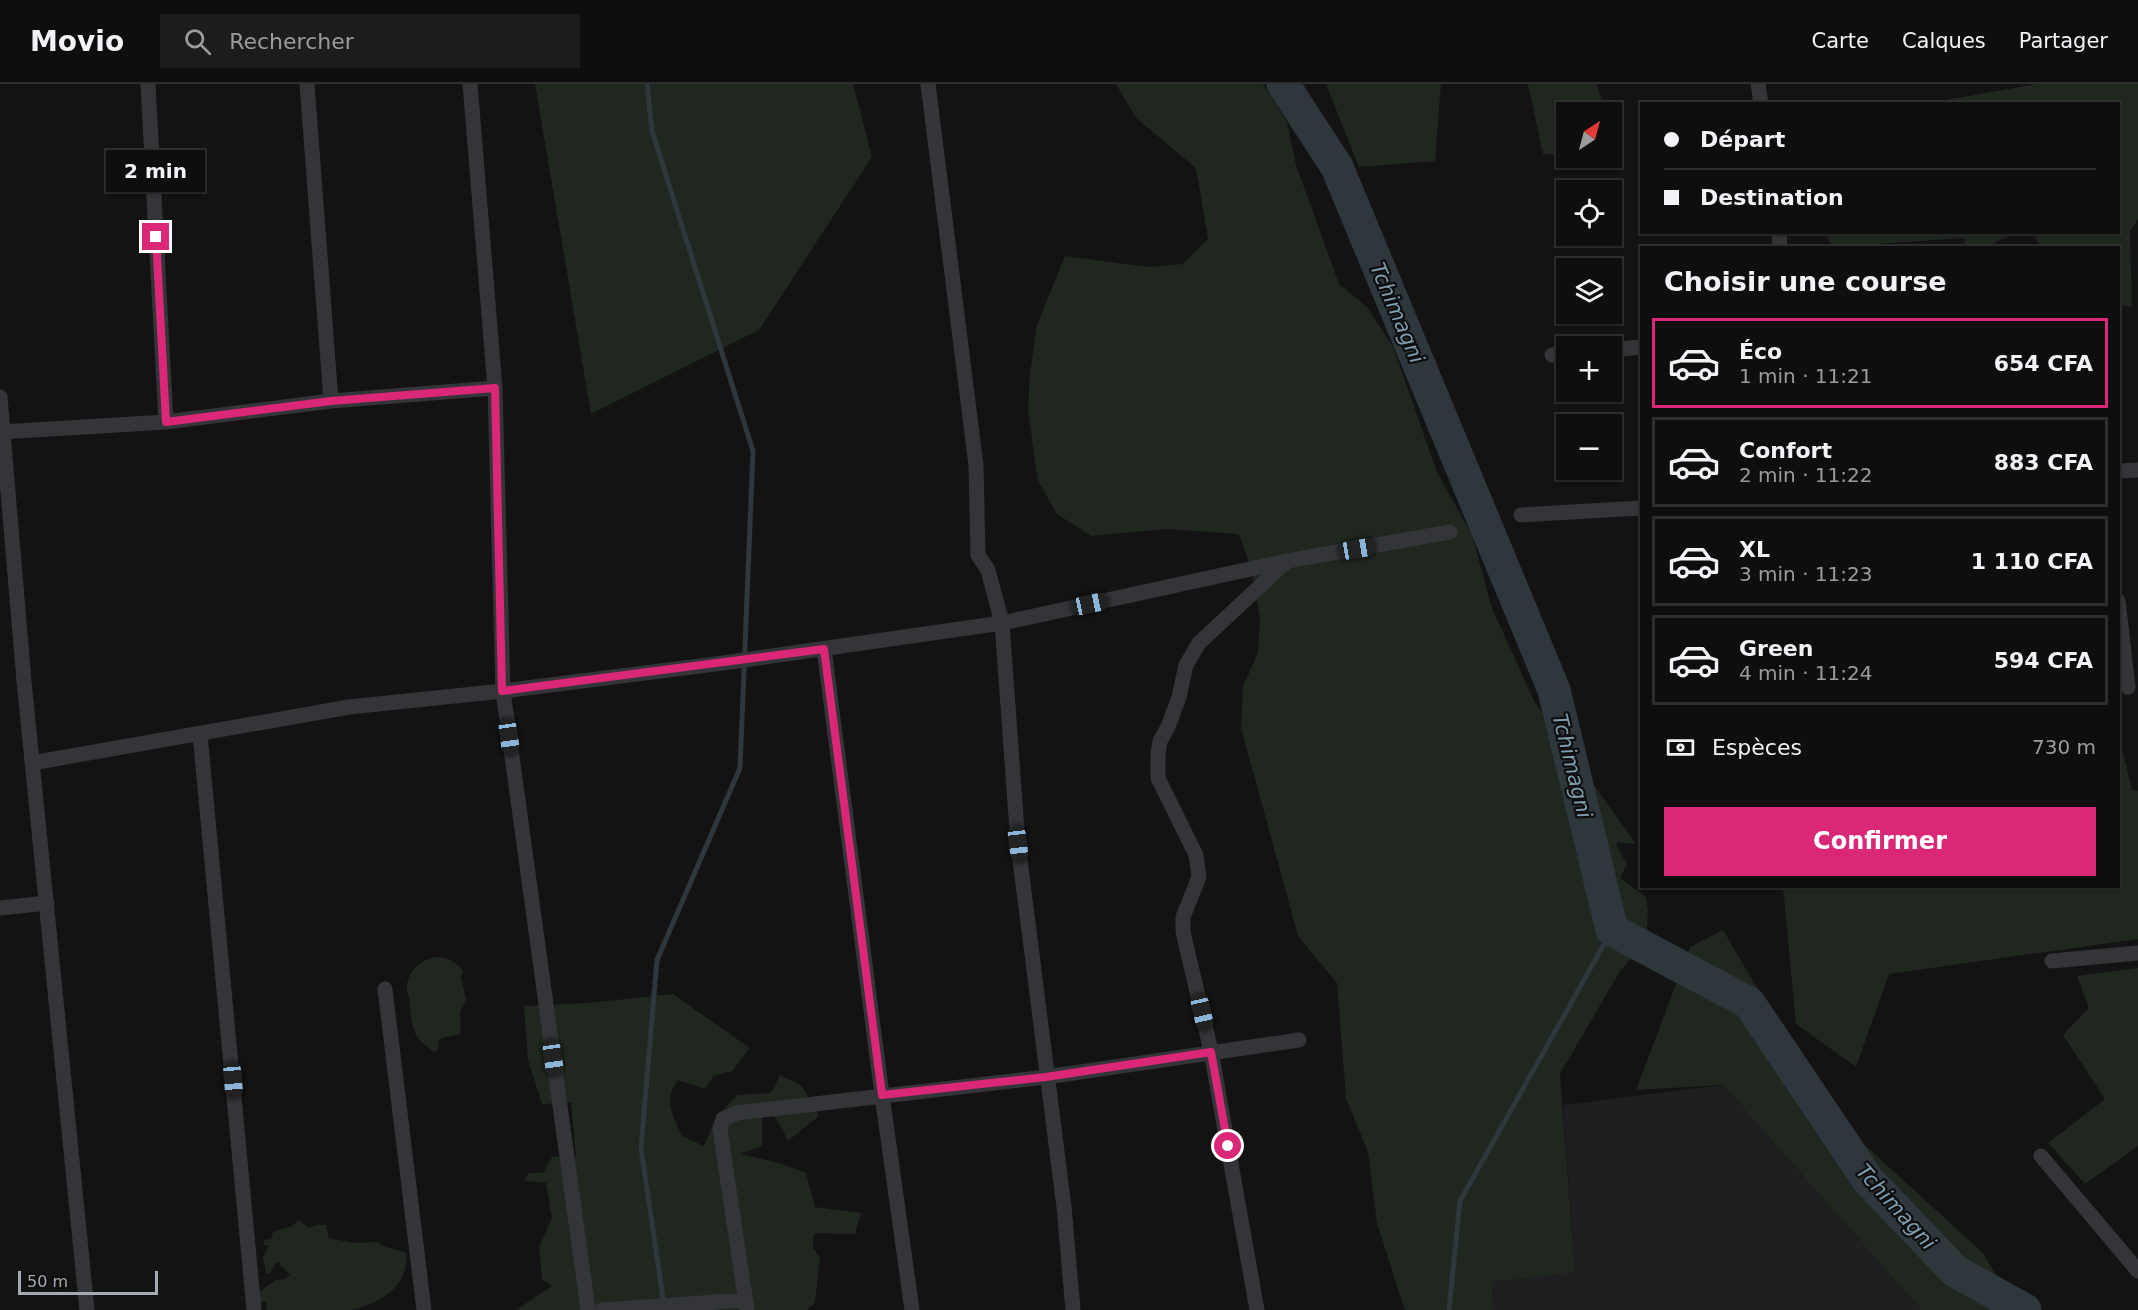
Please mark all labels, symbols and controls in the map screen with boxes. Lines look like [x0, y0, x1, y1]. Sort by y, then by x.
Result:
search box [160, 14, 580, 68]
text: Movio [30, 25, 124, 58]
icon: search [181, 25, 214, 58]
text: Rechercher [229, 29, 354, 54]
text: Carte [1812, 29, 1869, 53]
text: Calques [1902, 29, 1986, 53]
text: Partager [2019, 29, 2108, 53]
north arrow [1556, 102, 1622, 168]
map controls [1556, 102, 1622, 480]
text: Départ [1700, 127, 1785, 152]
callout: 2 min [106, 150, 206, 192]
text: 2 min [124, 159, 187, 183]
button: locate [1556, 180, 1622, 246]
text: Destination [1700, 185, 1844, 210]
route end [142, 223, 169, 250]
button: layers [1556, 258, 1622, 324]
water label: Tchimagni [1365, 259, 1429, 367]
text: Choisir une course [1664, 266, 1947, 297]
button: + [1556, 336, 1622, 402]
icon: car [1667, 336, 1721, 390]
text: Éco [1739, 339, 1782, 364]
text: 654 CFA [1994, 351, 2093, 376]
text: 1 min · 11:21 [1739, 364, 1873, 388]
button: − [1556, 414, 1622, 480]
icon: car [1667, 435, 1721, 489]
text: Confort [1739, 438, 1832, 463]
text: 883 CFA [1994, 450, 2093, 475]
text: 2 min · 11:22 [1739, 463, 1873, 487]
icon: car [1667, 534, 1721, 588]
car [1338, 537, 1376, 561]
text: XL [1739, 537, 1770, 562]
text: 1 110 CFA [1971, 549, 2093, 574]
text: 3 min · 11:23 [1739, 562, 1873, 586]
car [1071, 591, 1109, 617]
icon: car [1667, 633, 1721, 687]
text: Green [1739, 636, 1813, 661]
text: 594 CFA [1994, 648, 2093, 673]
text: 4 min · 11:24 [1739, 661, 1873, 685]
water label: Tchimagni [1547, 711, 1597, 821]
car [498, 718, 520, 756]
icon: cash [1664, 731, 1697, 764]
text: Espèces [1712, 735, 1802, 760]
text: 730 m [2032, 735, 2096, 759]
button: Confirmer [1664, 807, 2096, 876]
car [1007, 825, 1029, 863]
car [1189, 992, 1215, 1032]
car [542, 1039, 564, 1077]
car [222, 1061, 244, 1099]
route start [1214, 1132, 1241, 1159]
water label: Tchimagni [1851, 1159, 1941, 1255]
scale bar [18, 1268, 158, 1296]
text: 50 m [27, 1272, 68, 1291]

